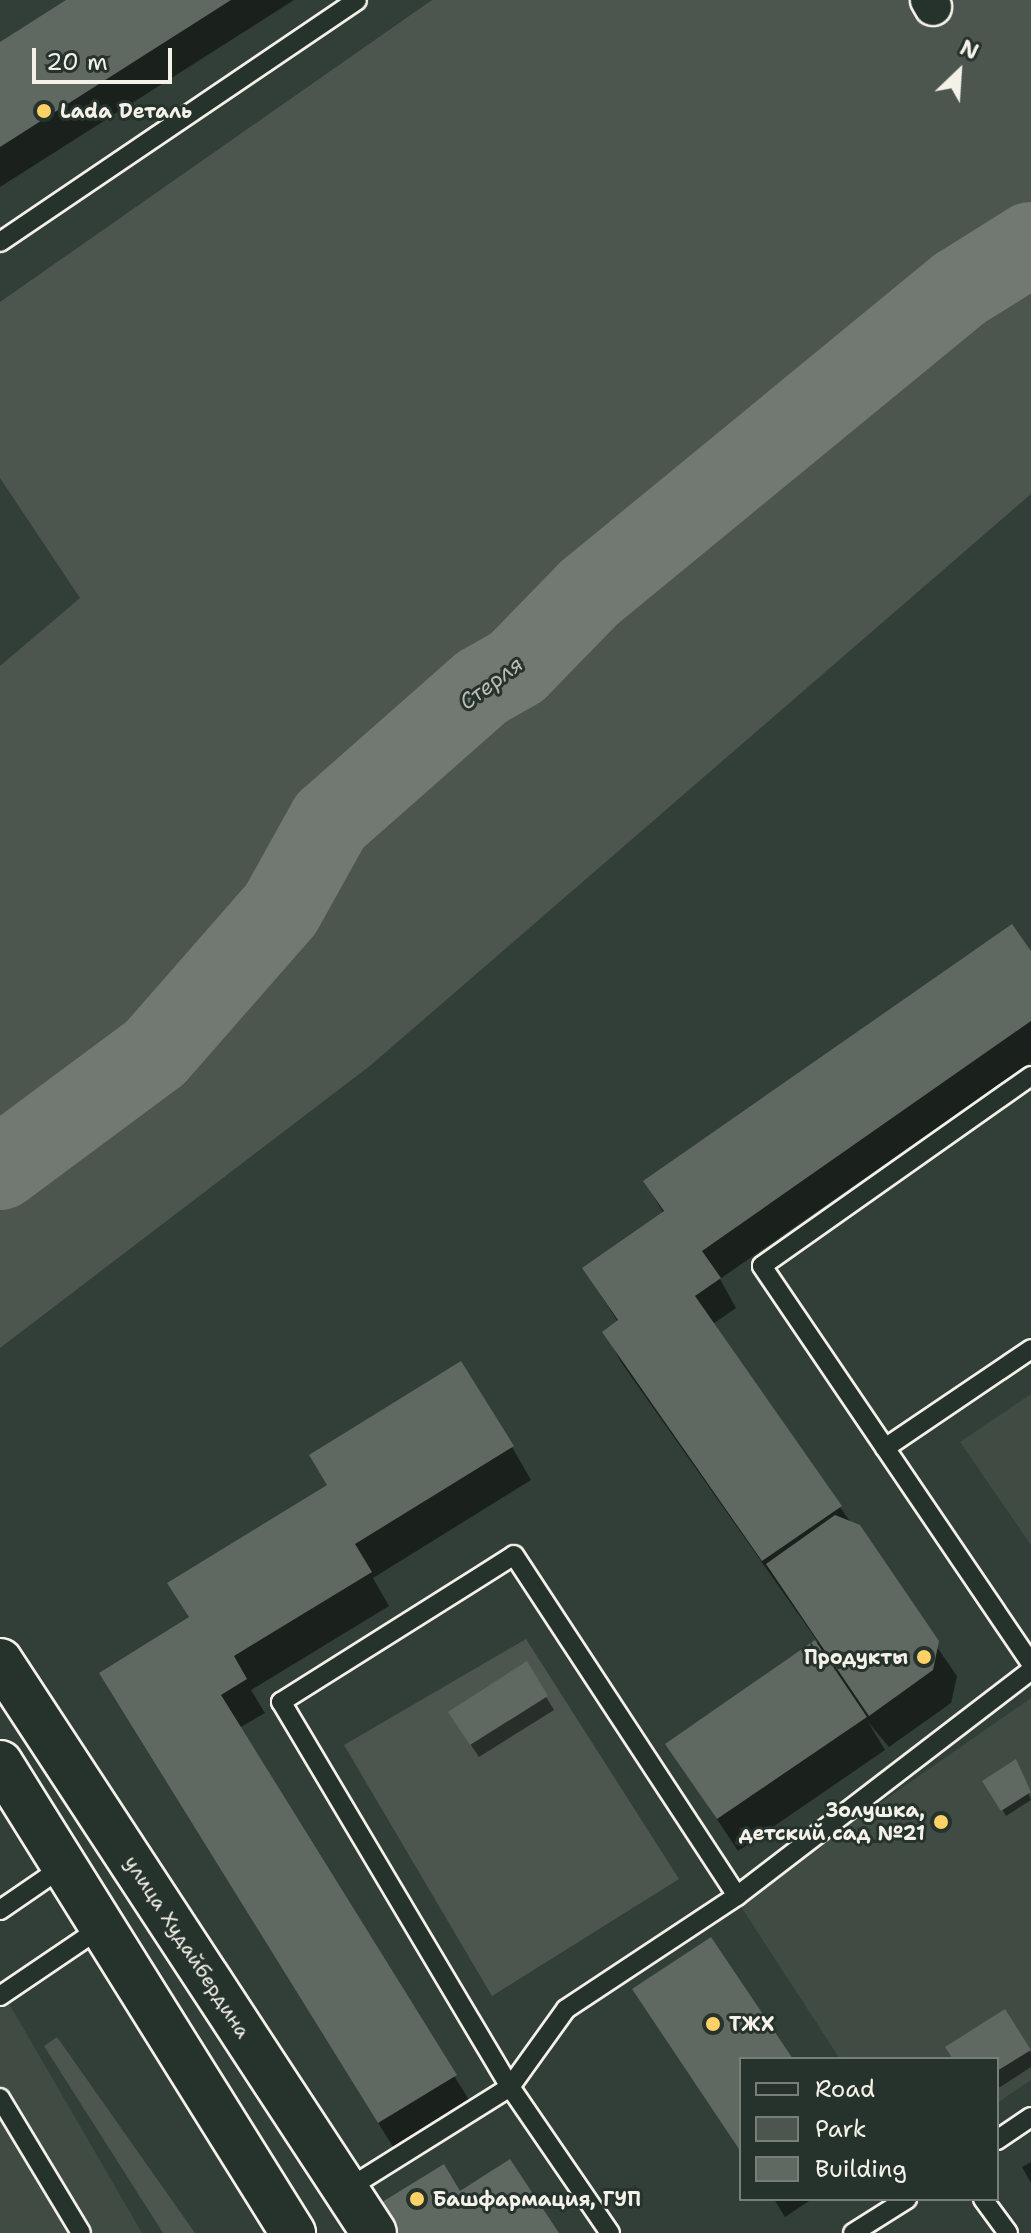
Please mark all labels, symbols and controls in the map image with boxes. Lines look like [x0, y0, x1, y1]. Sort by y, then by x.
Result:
scale bar [36, 32, 176, 82]
north arrow [919, 32, 999, 112]
text: N [955, 33, 983, 67]
text: 20 m [46, 46, 108, 78]
place label: Lada Dеталь [60, 99, 192, 123]
marker: Lada Dеталь [35, 102, 53, 120]
water label: Стерля [454, 651, 528, 715]
place label: Продукты [804, 1645, 908, 1669]
marker: Продукты [915, 1648, 933, 1666]
place label: Золушка, детский сад №21 [739, 1798, 925, 1845]
marker: Золушка, детский сад №21 [932, 1813, 950, 1831]
street label: улица Худайбердина [119, 1851, 255, 2043]
place label: ТЖХ [729, 2012, 774, 2036]
marker: ТЖХ [704, 2015, 722, 2033]
legend [739, 2057, 999, 2201]
text: Road [815, 2073, 875, 2105]
text: Park [815, 2113, 867, 2145]
text: Building [815, 2153, 907, 2185]
place label: Башфармация, ГУП [433, 2187, 641, 2211]
marker: Башфармация, ГУП [408, 2190, 426, 2208]

